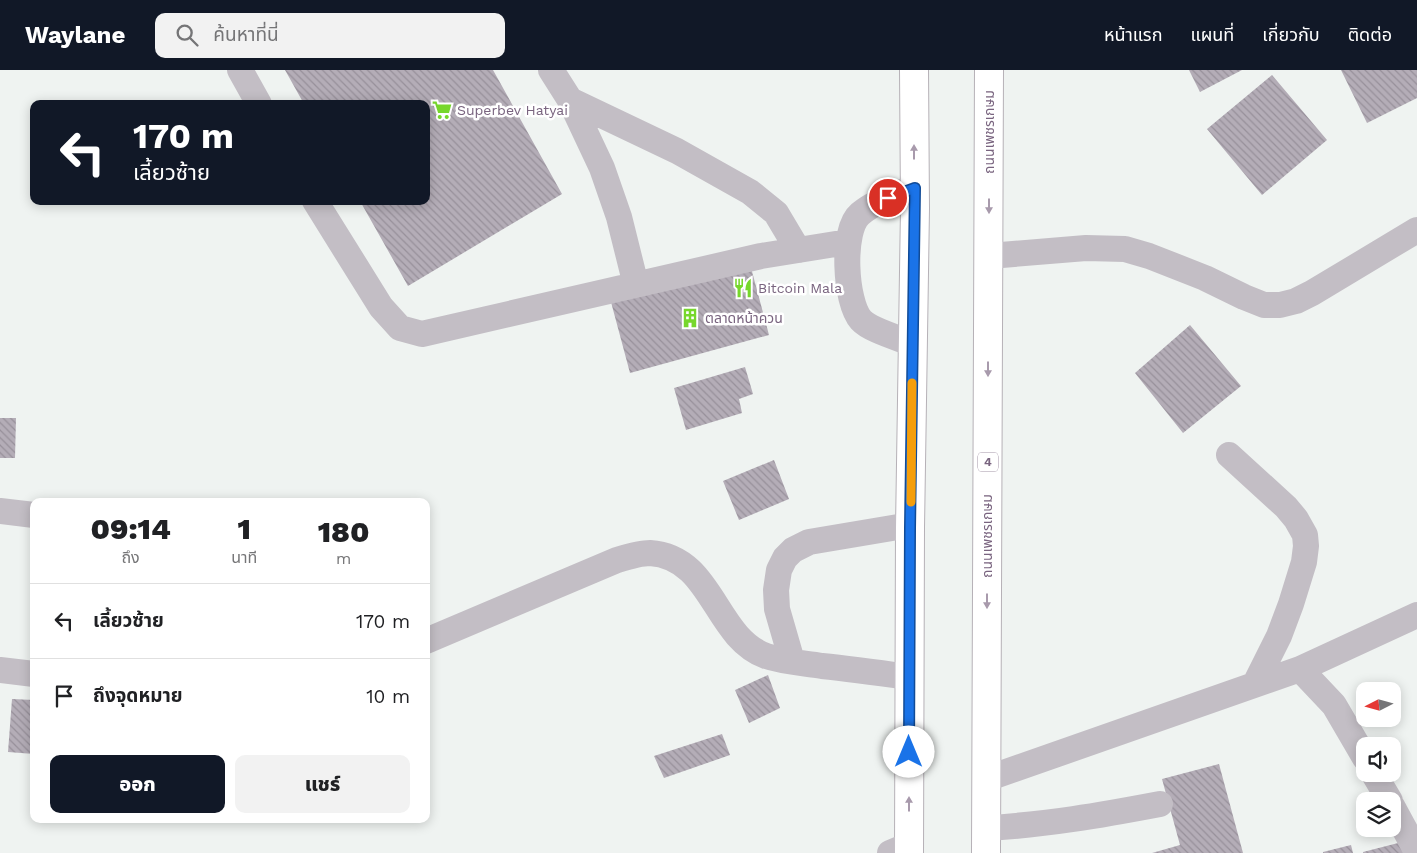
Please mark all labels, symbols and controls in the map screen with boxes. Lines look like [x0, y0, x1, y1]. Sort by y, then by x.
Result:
search box [155, 13, 505, 58]
text: Waylane [25, 21, 125, 49]
icon: search [173, 21, 201, 49]
text: ค้นหาที่นี่ [213, 23, 279, 46]
text: หน้าแรก [1104, 24, 1162, 45]
text: แผนที่ [1190, 24, 1234, 45]
text: เกี่ยวกับ [1262, 24, 1320, 45]
text: ติดต่อ [1348, 24, 1392, 45]
street label: ถนนเพชรเกษม [981, 90, 997, 174]
supermarket icon: Superbev Hatyai [431, 99, 453, 121]
place label: Superbev Hatyai [457, 102, 568, 118]
text: 170 m [133, 115, 234, 157]
icon: left [50, 120, 115, 185]
one-way arrow [910, 144, 918, 160]
text: เลี้ยวซ้าย [133, 160, 210, 185]
pin [867, 177, 909, 219]
icon: arrive [874, 184, 902, 212]
one-way arrow [985, 198, 993, 214]
restaurant icon: Bitcoin Mala [732, 277, 754, 299]
place label: Bitcoin Mala [758, 280, 842, 296]
building icon: ตลาดหน้าควน [679, 307, 701, 329]
place label: ตลาดหน้าควน [705, 310, 783, 326]
one-way arrow [984, 361, 992, 377]
road number: 4 [978, 452, 998, 472]
street label: ถนนเพชรเกษม [979, 494, 995, 578]
text: 09:14 [90, 511, 171, 546]
text: 1 [238, 511, 251, 546]
text: 180 [318, 514, 370, 549]
text: ถึง [121, 548, 140, 567]
text: นาที [231, 548, 257, 567]
text: m [336, 549, 351, 568]
one-way arrow [983, 593, 991, 609]
icon: left [50, 607, 78, 635]
text: เลี้ยวซ้าย [93, 609, 164, 632]
text: 170 m [356, 610, 410, 633]
icon: arrive [50, 682, 78, 710]
north arrow [1356, 682, 1401, 728]
map controls [1356, 682, 1401, 837]
text: ถึงจุดหมาย [93, 684, 183, 707]
text: 10 m [366, 685, 410, 708]
position arrow [882, 725, 934, 777]
button: sound [1356, 737, 1401, 782]
button: ออก [50, 755, 225, 813]
button: แชร์ [235, 755, 410, 813]
button: layers [1356, 792, 1401, 837]
one-way arrow [905, 796, 913, 812]

